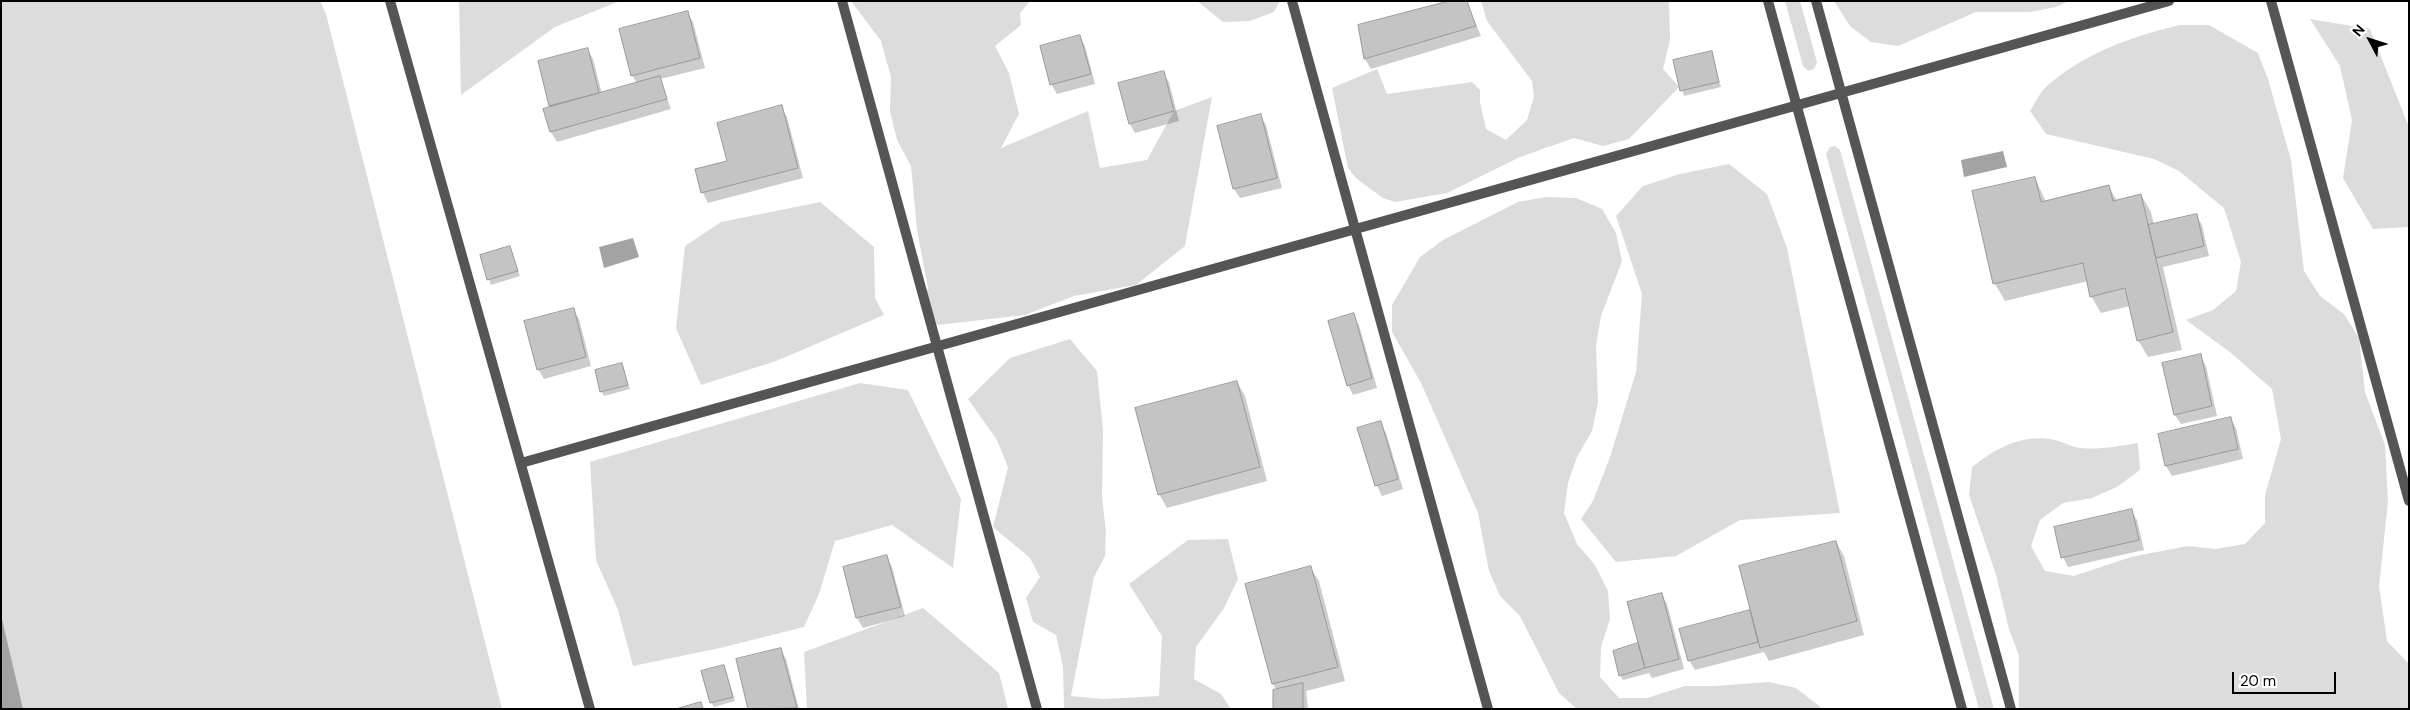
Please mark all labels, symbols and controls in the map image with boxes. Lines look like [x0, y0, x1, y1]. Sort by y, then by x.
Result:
north arrow [2345, 15, 2395, 65]
text: N [2348, 21, 2369, 40]
scale bar [2235, 662, 2339, 694]
text: 20 m [2240, 671, 2276, 691]

